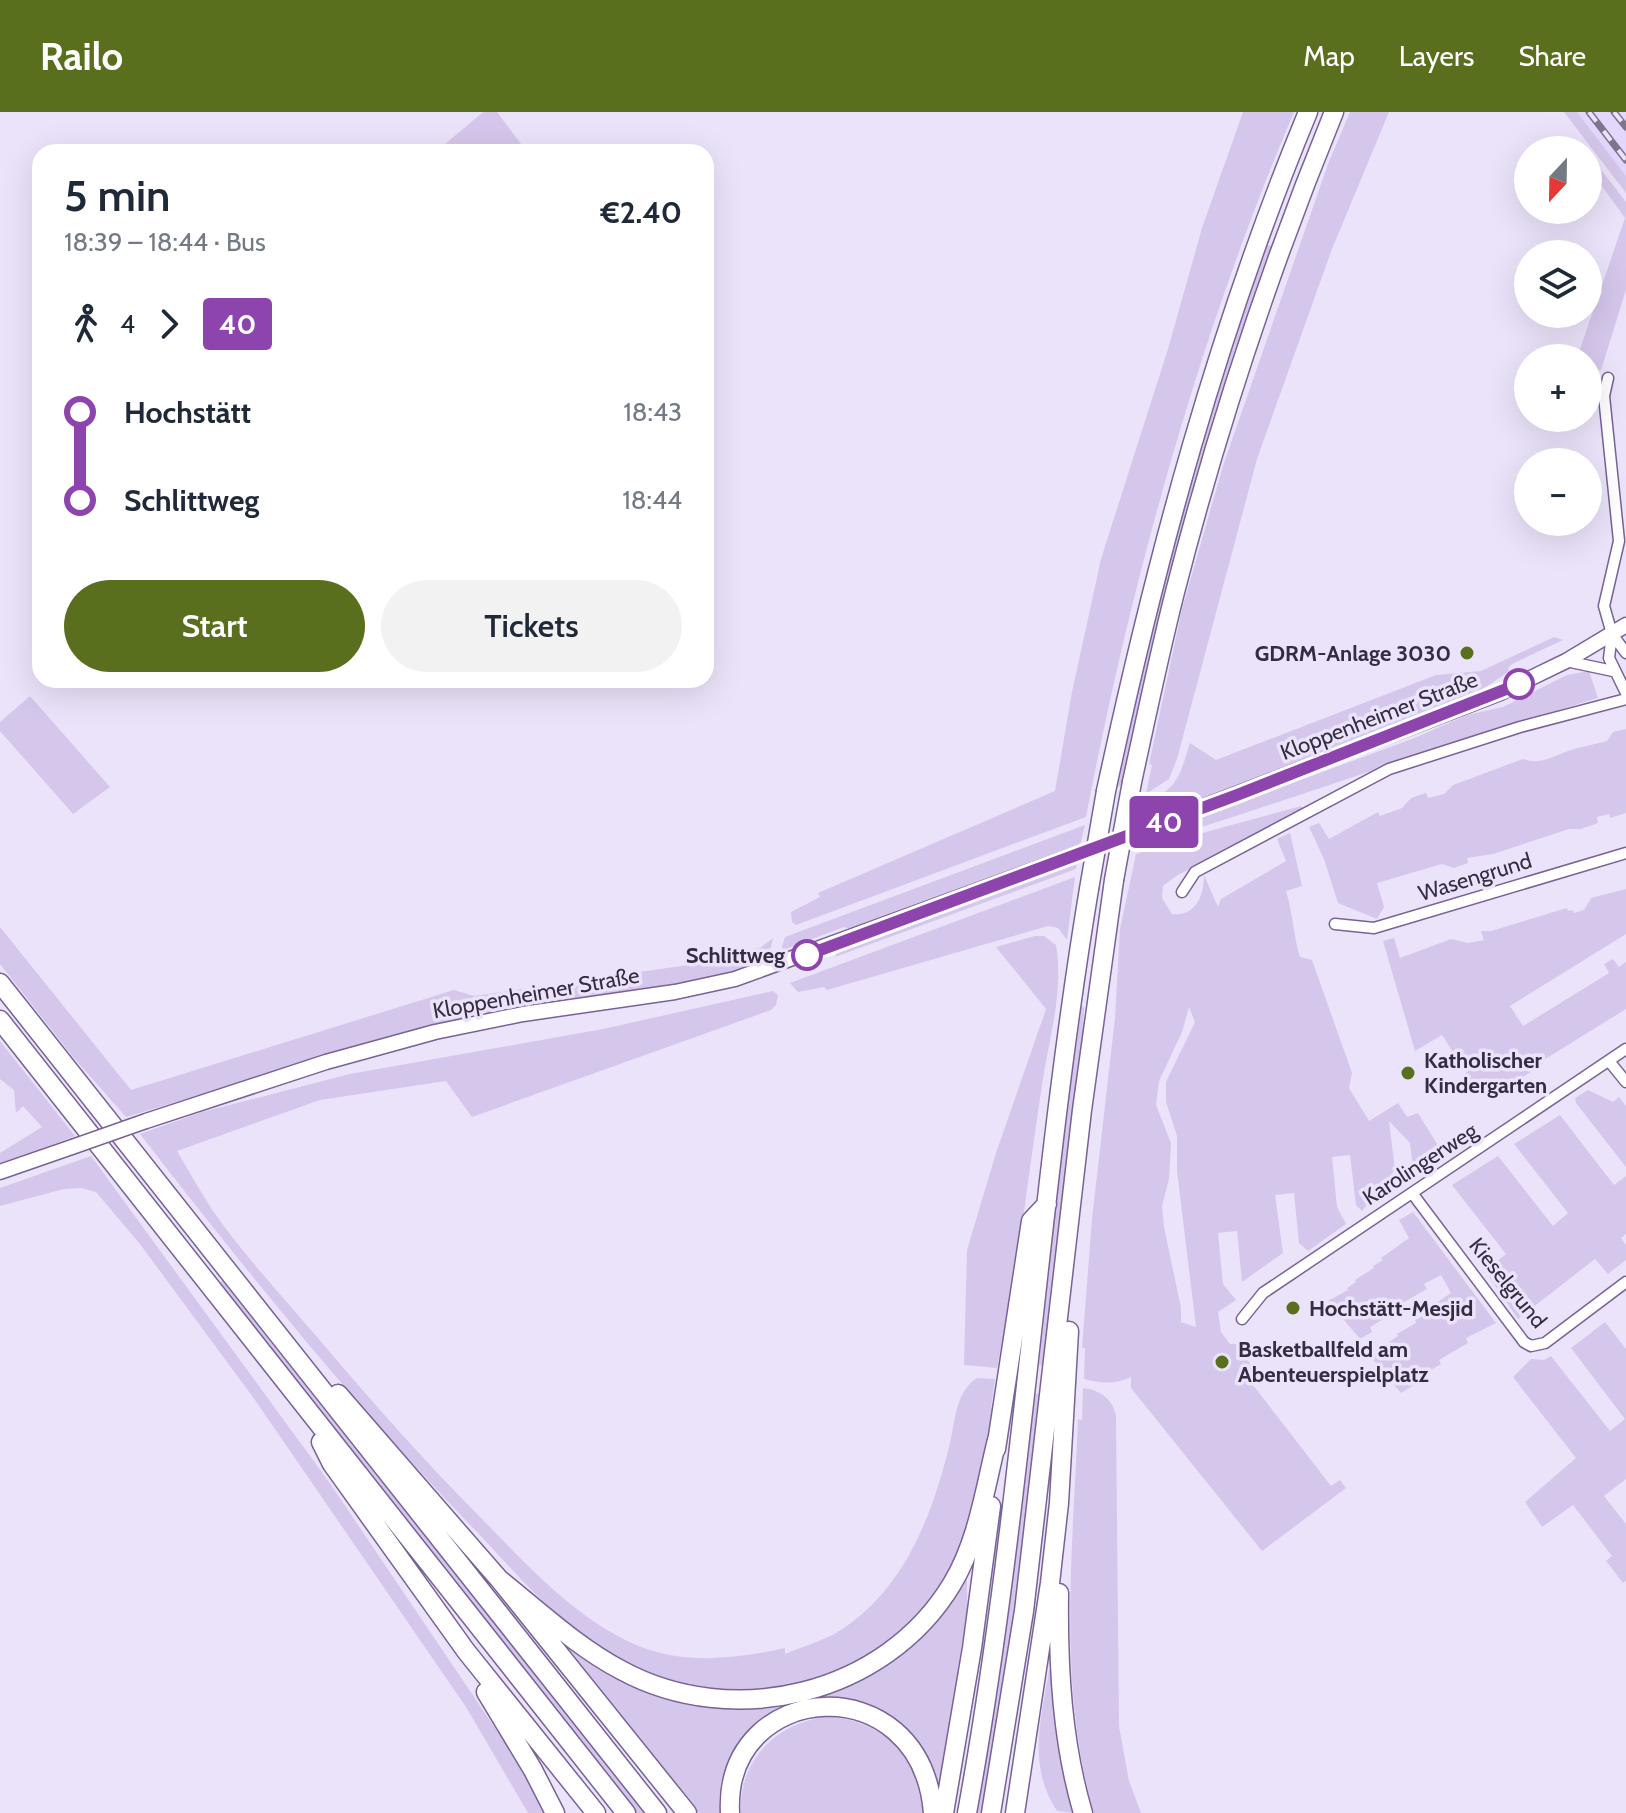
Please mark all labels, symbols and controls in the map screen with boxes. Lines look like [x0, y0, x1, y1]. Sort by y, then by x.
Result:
text: Railo [40, 33, 123, 80]
text: Map [1303, 39, 1355, 73]
text: Layers [1399, 39, 1474, 73]
text: Share [1518, 39, 1586, 73]
north arrow [1514, 136, 1602, 224]
map controls [1514, 136, 1602, 536]
text: 5 min [64, 169, 170, 222]
text: €2.40 [600, 194, 682, 231]
text: 18:39 – 18:44 · Bus [64, 226, 266, 258]
button: layers [1514, 240, 1602, 328]
icon: walk [64, 302, 108, 346]
icon: forward [147, 302, 191, 346]
text: 40 [219, 307, 256, 341]
text: 4 [120, 308, 135, 340]
button: + [1514, 344, 1602, 432]
text: Hochstätt [124, 394, 251, 431]
text: 18:43 [623, 396, 682, 428]
button: − [1514, 448, 1602, 536]
text: Schlittweg [124, 482, 259, 519]
text: 18:44 [622, 484, 682, 516]
button: Start [64, 580, 365, 672]
button: Tickets [381, 580, 682, 672]
place label: GDRM-Anlage 3030 [1255, 640, 1451, 667]
marker: GDRM-Anlage 3030 [1458, 644, 1476, 662]
street label: Kloppenheimer Straße [1277, 666, 1481, 766]
unlabelled marker [1504, 669, 1534, 699]
line badge: 40 [1128, 796, 1200, 848]
text: 40 [1145, 805, 1183, 839]
street label: Wasengrund [1415, 847, 1535, 907]
marker: Schlittweg [792, 940, 822, 970]
place label: Schlittweg [686, 942, 785, 969]
street label: Kloppenheimer Straße [431, 962, 641, 1024]
place label: Katholischer Kindergarten [1424, 1047, 1547, 1099]
marker: Katholischer Kindergarten [1399, 1064, 1417, 1082]
street label: Karolingerweg [1358, 1116, 1483, 1211]
street label: Kieselgrund [1463, 1232, 1553, 1334]
place label: Hochstätt-Mesjid [1309, 1295, 1473, 1322]
marker: Hochstätt-Mesjid [1284, 1299, 1302, 1317]
place label: Basketballfeld am Abenteuerspielplatz [1238, 1336, 1429, 1388]
marker: Basketballfeld am Abenteuerspielplatz [1213, 1353, 1231, 1371]

